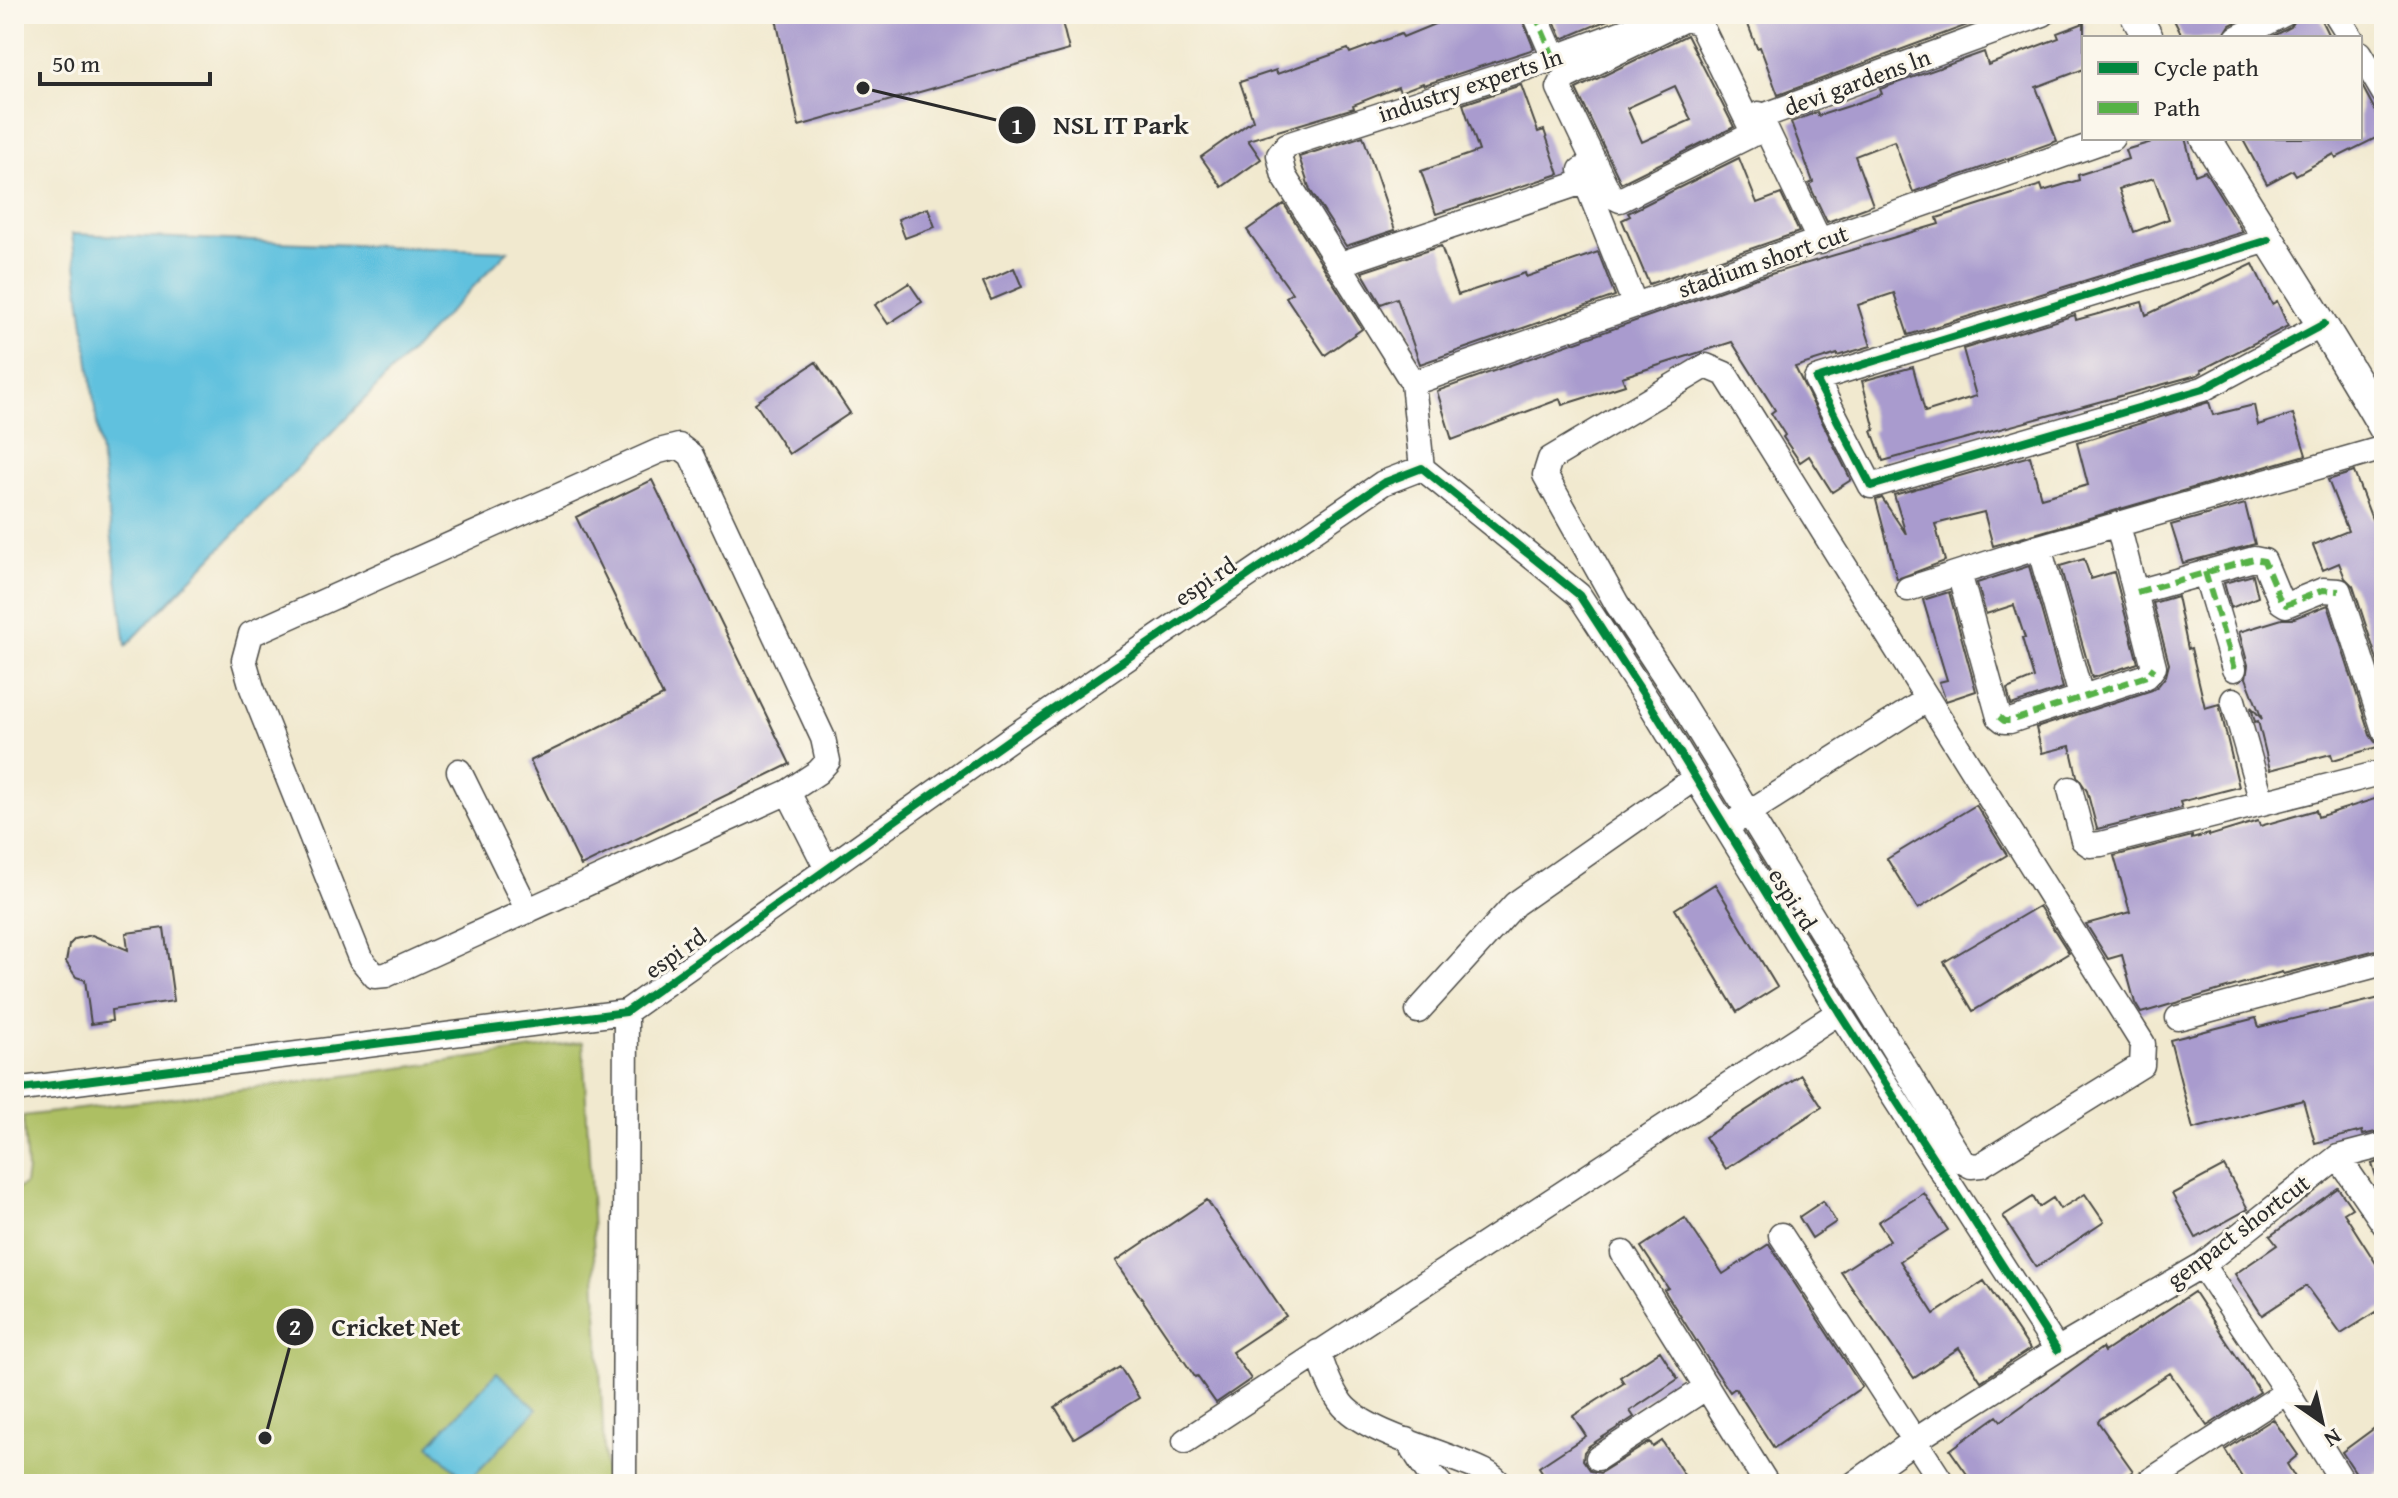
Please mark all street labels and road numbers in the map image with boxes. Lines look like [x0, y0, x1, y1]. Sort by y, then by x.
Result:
street label: industry experts ln [1373, 39, 1567, 131]
street label: devi gardens ln [1779, 39, 1936, 125]
street label: stadium short cut [1673, 215, 1853, 306]
street label: espi rd [1167, 547, 1243, 615]
street label: espi rd [1760, 861, 1826, 937]
street label: espi rd [637, 919, 713, 987]
street label: genpact shortcut [2159, 1165, 2317, 1296]

